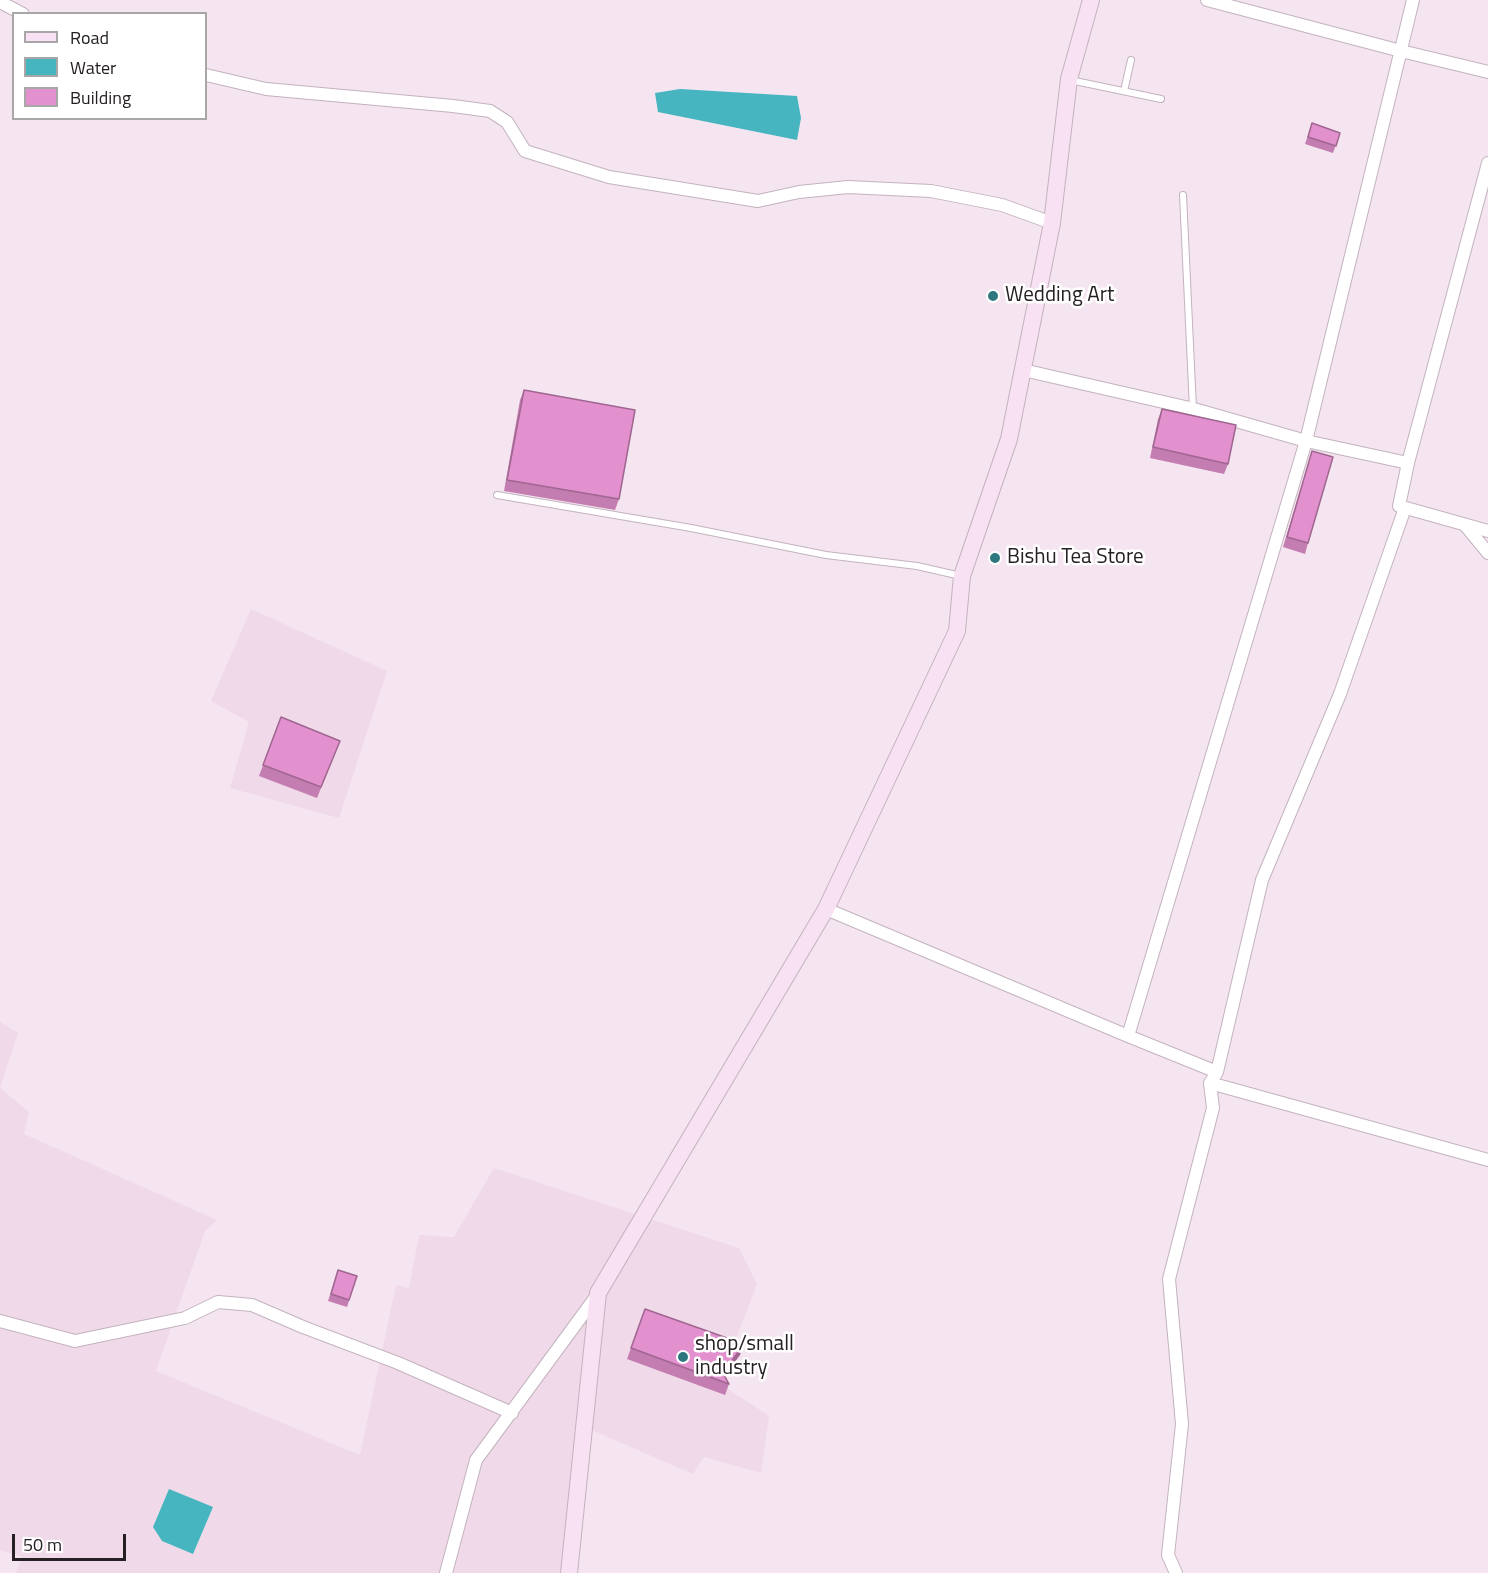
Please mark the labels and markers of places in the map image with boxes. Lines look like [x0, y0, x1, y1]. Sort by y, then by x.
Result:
place label: Wedding Art [1005, 283, 1114, 309]
marker: Wedding Art [986, 289, 1000, 303]
place label: Bishu Tea Store [1007, 545, 1144, 571]
marker: Bishu Tea Store [988, 551, 1002, 565]
place label: shop/small industry [695, 1332, 794, 1382]
marker: shop/small industry [676, 1350, 690, 1364]

